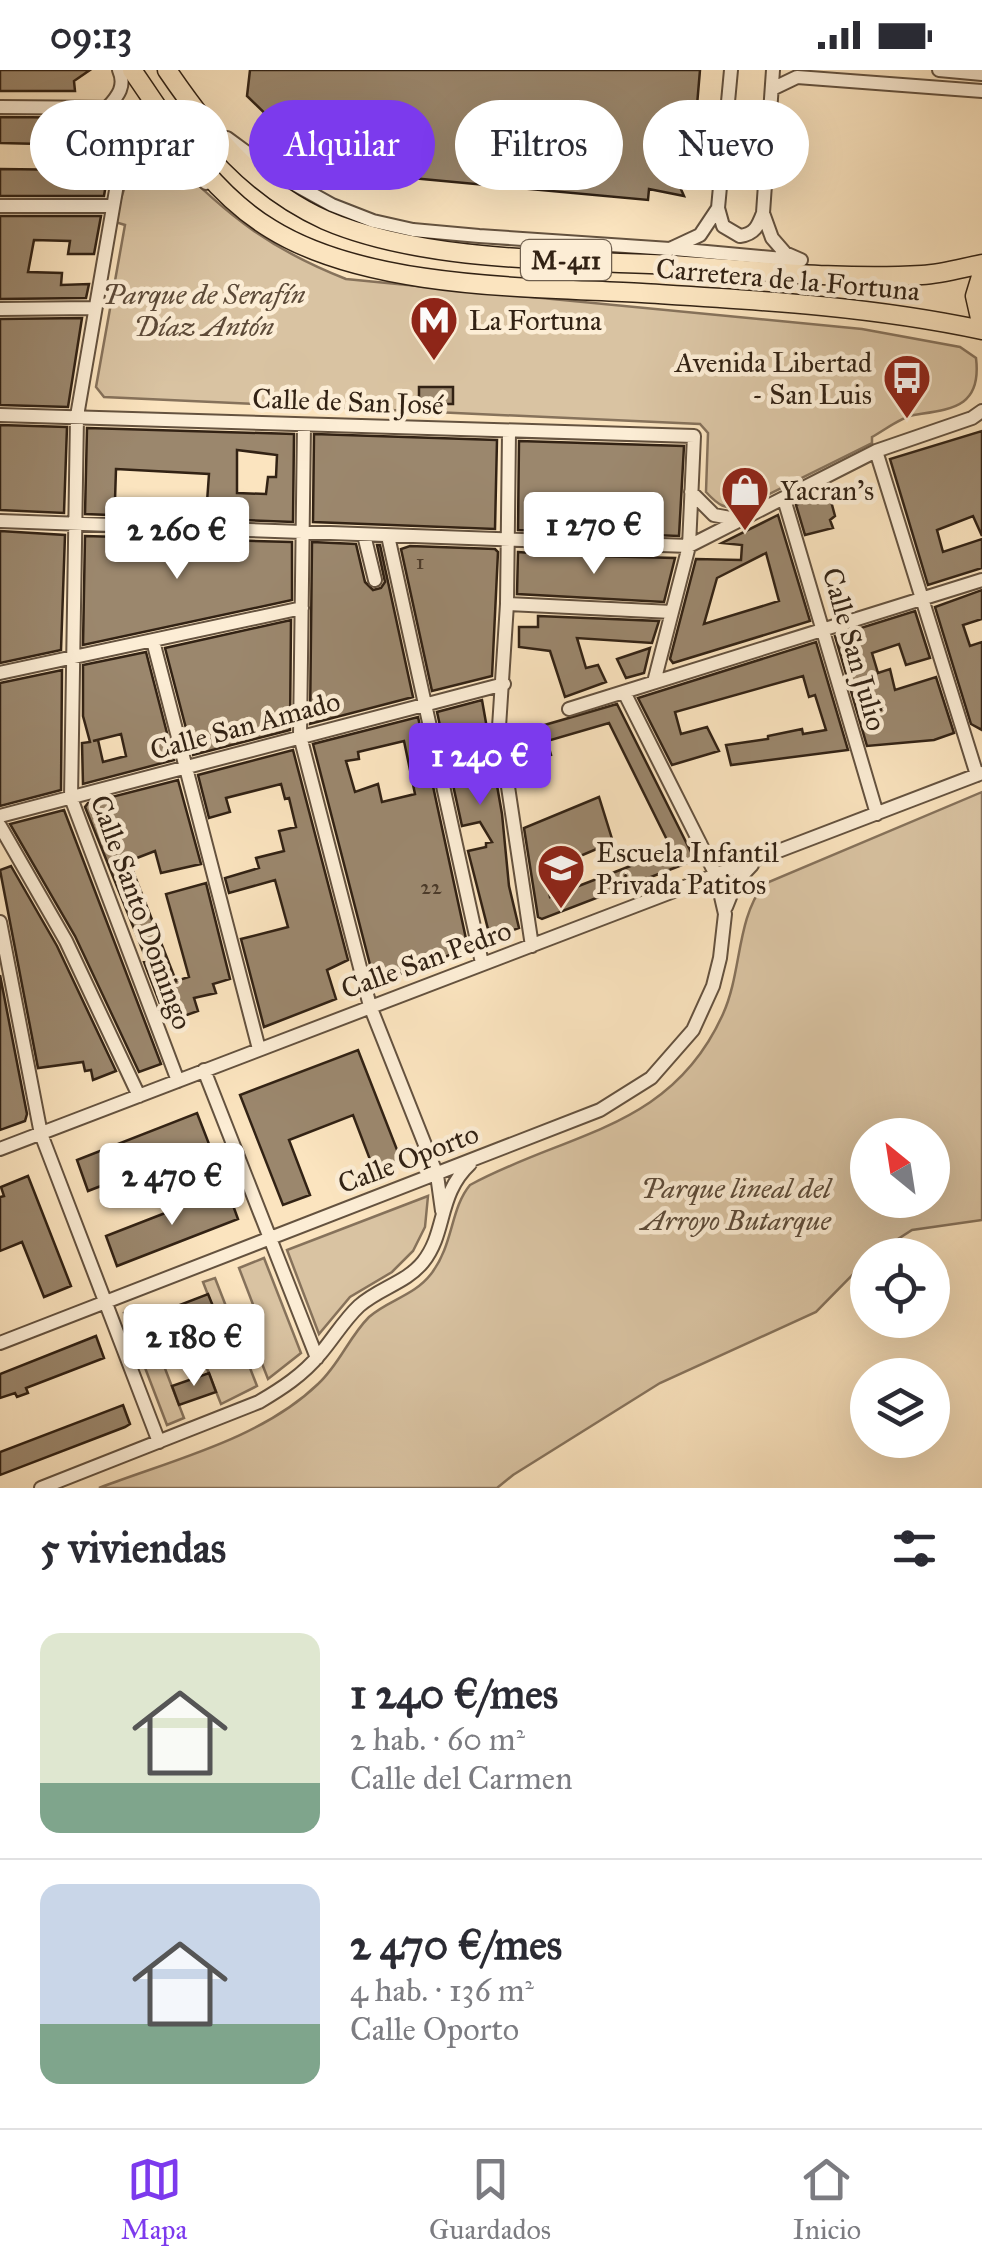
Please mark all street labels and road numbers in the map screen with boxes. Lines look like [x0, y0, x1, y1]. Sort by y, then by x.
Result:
road number: M-411 [521, 240, 611, 280]
street label: Carretera de la Fortuna [655, 251, 921, 308]
street label: Calle de San José [252, 381, 445, 422]
street label: Calle San Julio [815, 564, 894, 735]
street label: Calle San Amado [146, 683, 344, 768]
street label: Calle Santo Domingo [83, 790, 200, 1034]
street label: Calle San Pedro [336, 912, 516, 1006]
street label: Calle Oporto [333, 1116, 484, 1201]

